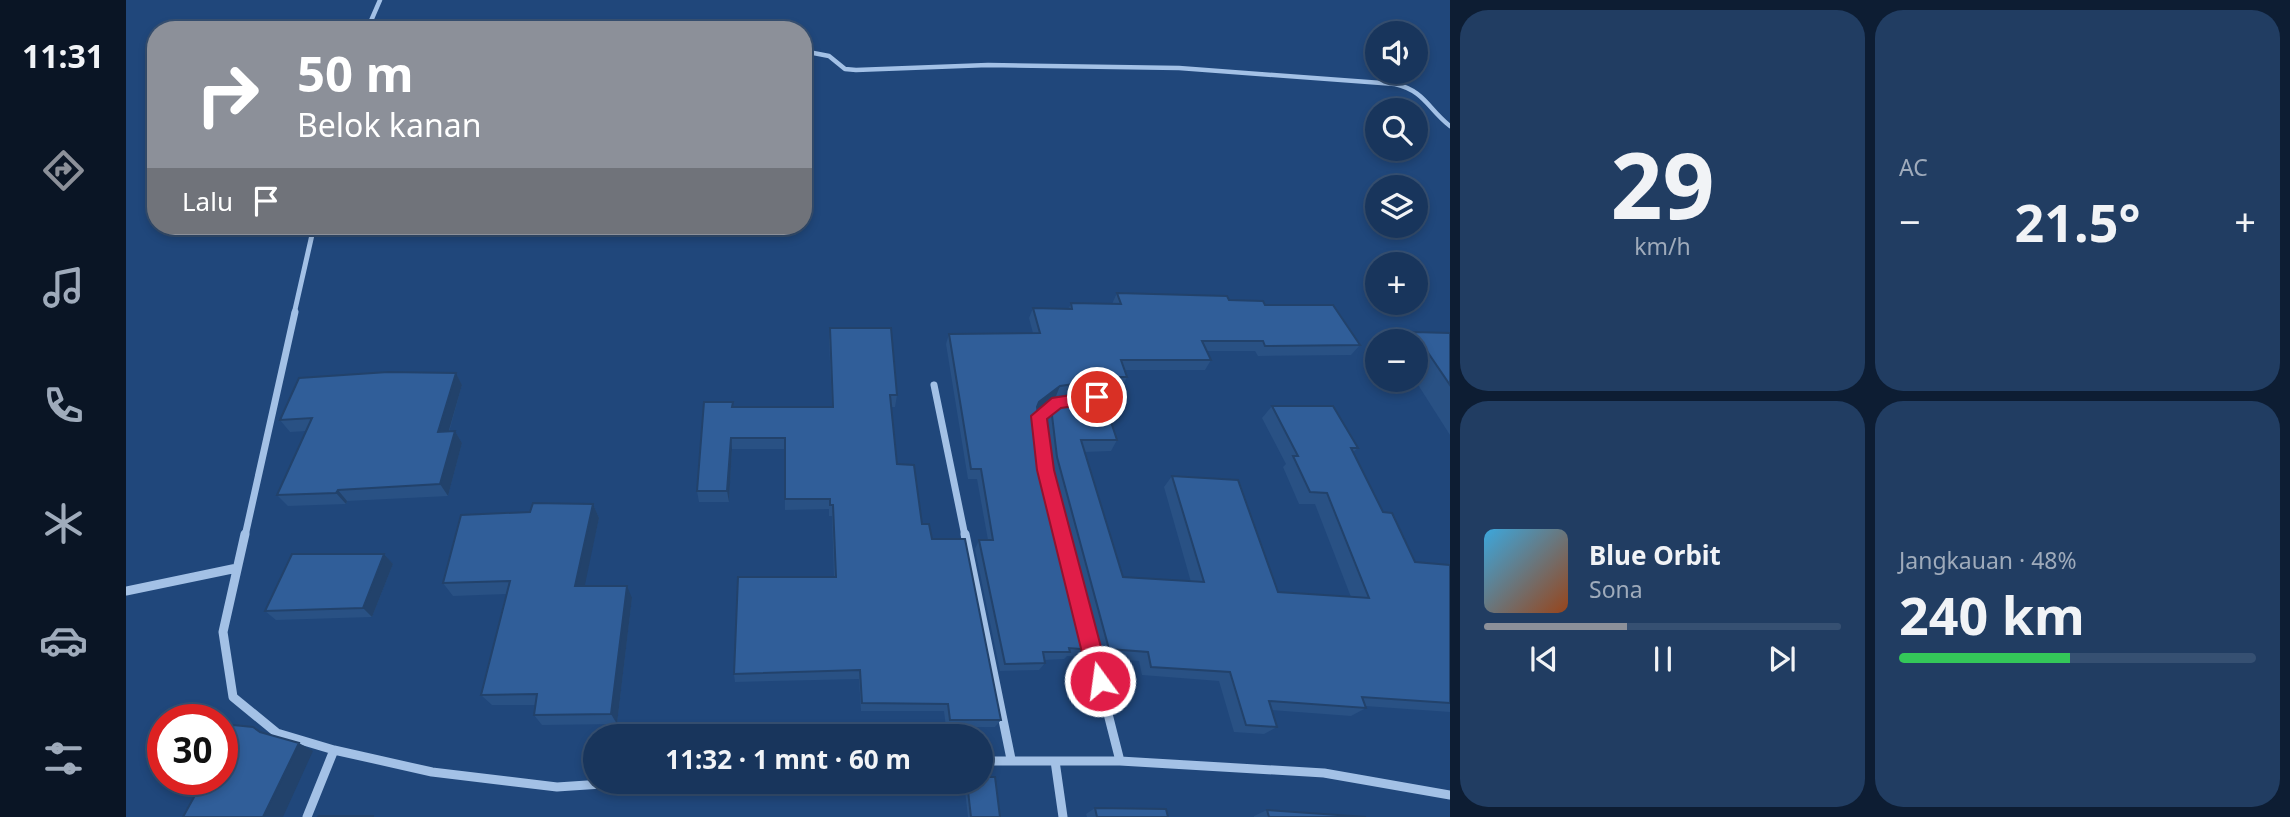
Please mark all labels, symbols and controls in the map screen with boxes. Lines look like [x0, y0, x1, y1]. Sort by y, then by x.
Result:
map controls [1365, 21, 1428, 392]
button: sound [1365, 21, 1428, 84]
text: 11:31 [22, 34, 104, 77]
text: 50 m [297, 40, 414, 106]
icon: right [182, 49, 273, 140]
button: search [1365, 98, 1428, 161]
text: Belok kanan [297, 103, 481, 146]
text: 29 [1610, 122, 1715, 246]
icon: directions [39, 146, 88, 195]
text: AC [1899, 151, 1928, 183]
button: layers [1365, 175, 1428, 238]
icon: arrive [247, 182, 285, 220]
text: Lalu [182, 183, 233, 219]
text: 21.5° [2015, 186, 2140, 257]
text: − [1899, 195, 1921, 247]
text: + [2234, 195, 2256, 247]
text: km/h [1634, 230, 1691, 262]
button: + [1365, 252, 1428, 315]
icon: music [39, 263, 88, 312]
button: − [1365, 329, 1428, 392]
pin [1067, 367, 1127, 427]
icon: arrive [1078, 378, 1116, 416]
icon: phone [39, 381, 88, 430]
icon: climate [39, 499, 88, 548]
text: Blue Orbit [1589, 537, 1721, 573]
text: Jangkauan · 48% [1899, 544, 2077, 576]
text: Sona [1589, 573, 1643, 605]
text: 240 km [1899, 579, 2085, 650]
icon: car [39, 616, 88, 665]
icon: previous [1525, 640, 1563, 678]
icon: pause [1644, 640, 1682, 678]
icon: next [1763, 640, 1801, 678]
position arrow [1063, 644, 1137, 718]
speed limit sign: 30 [147, 704, 238, 795]
icon: filters [39, 734, 88, 783]
text: 11:32 · 1 mnt · 60 m [665, 741, 911, 777]

